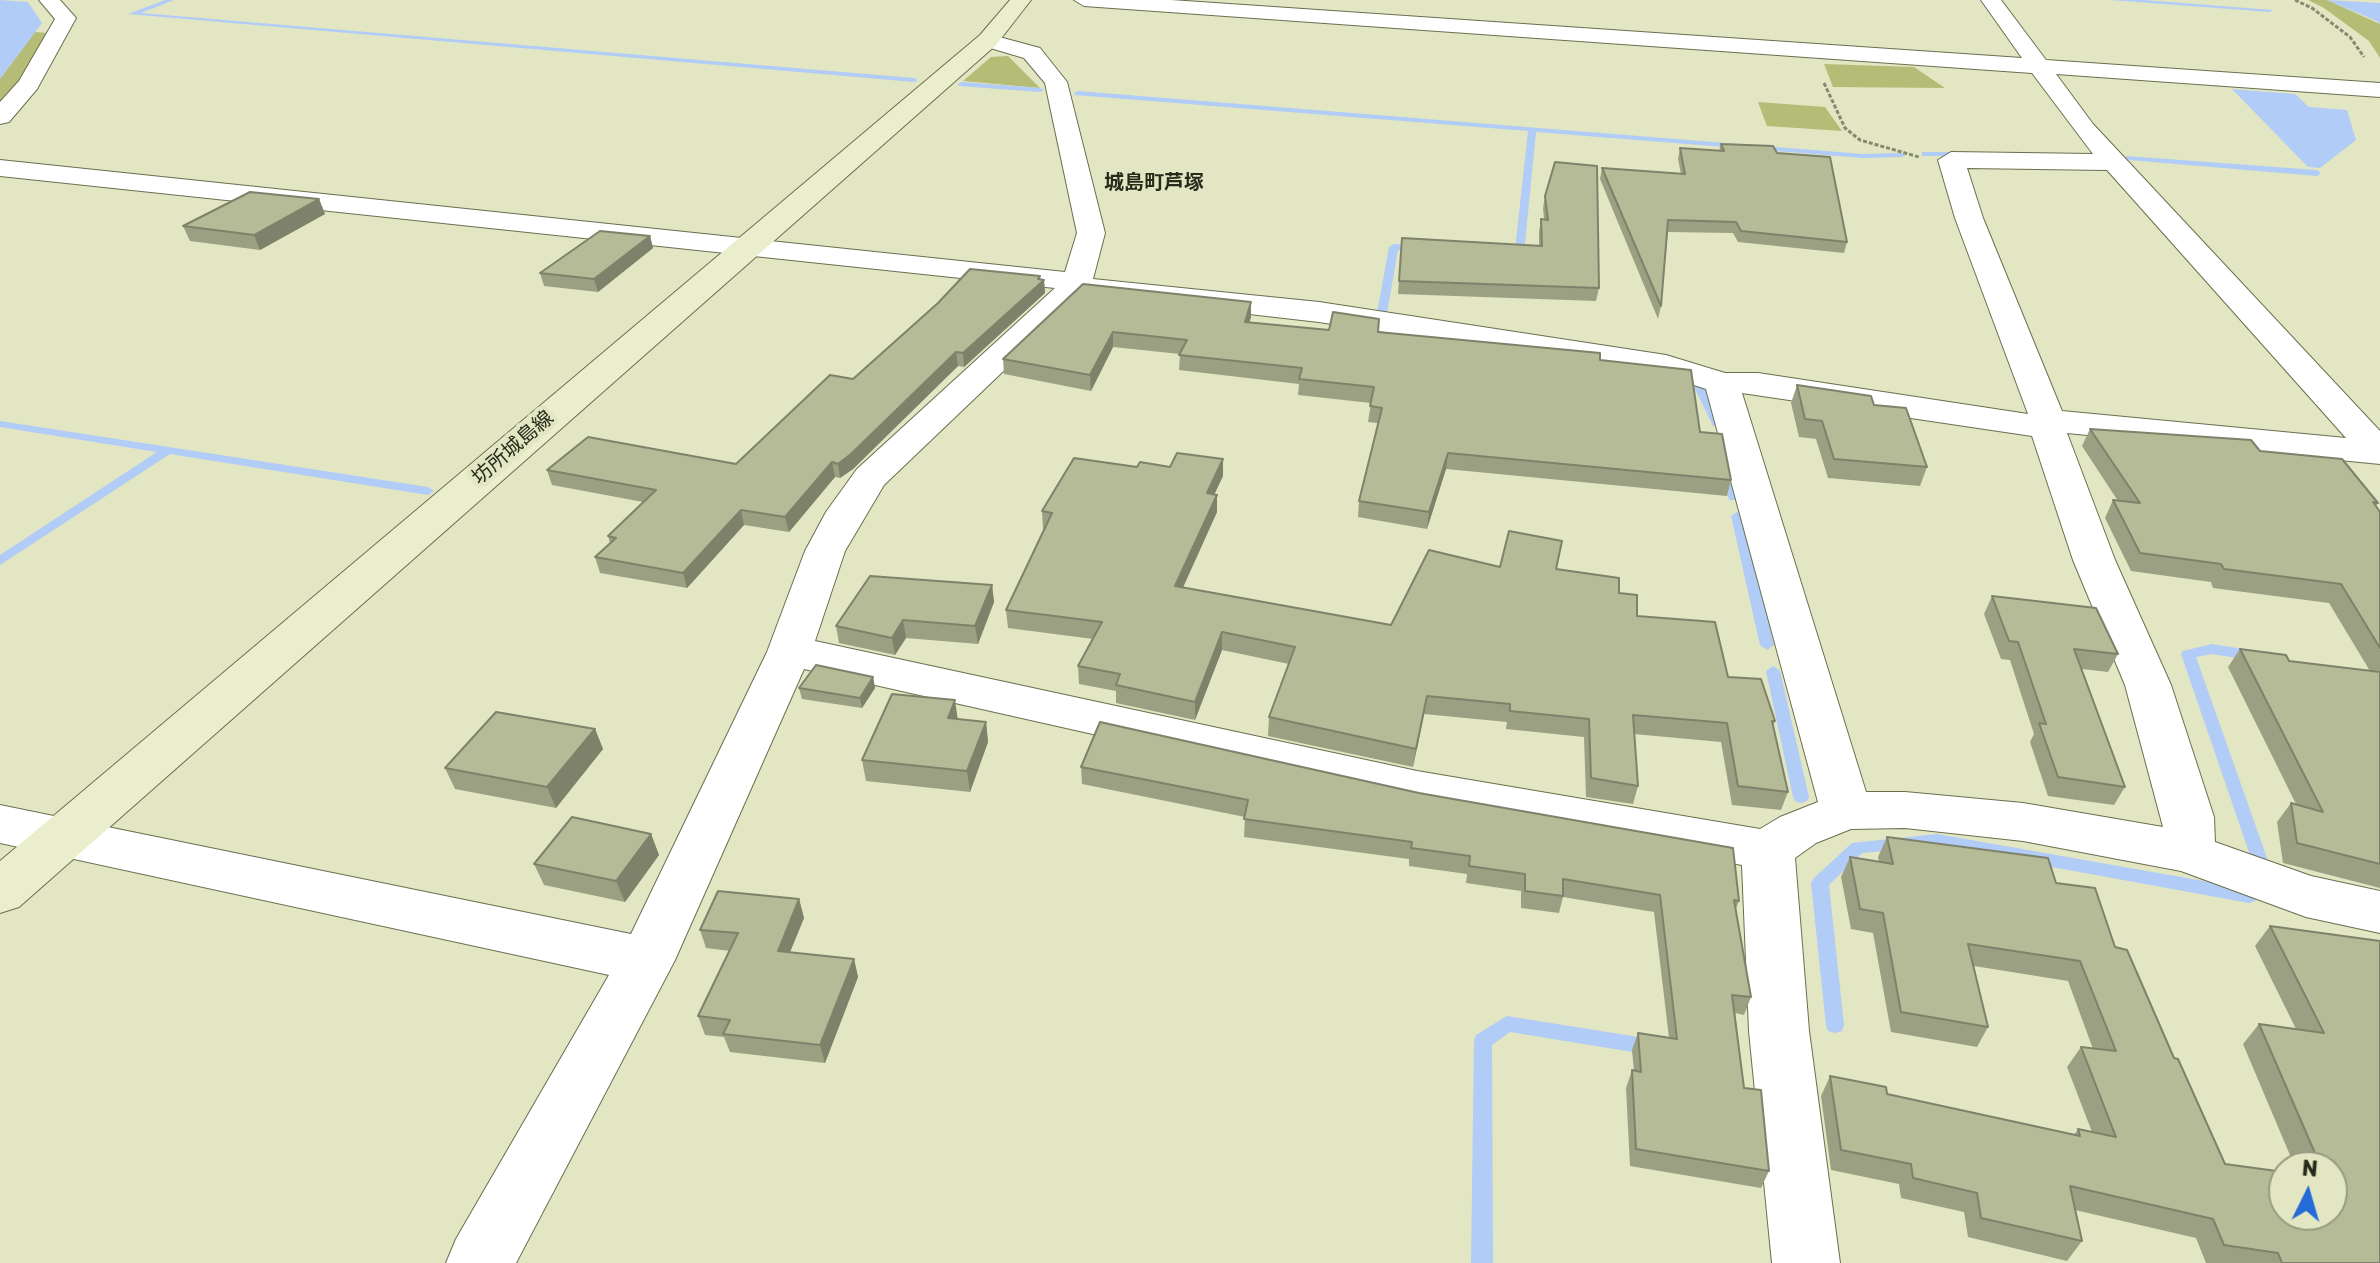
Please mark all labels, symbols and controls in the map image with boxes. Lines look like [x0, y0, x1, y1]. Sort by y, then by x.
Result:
district label: 城島町芦塚 [1104, 171, 1204, 195]
street label: 坊所城島線 [467, 406, 559, 490]
north arrow [2268, 1151, 2348, 1231]
text: N [2301, 1154, 2319, 1183]

